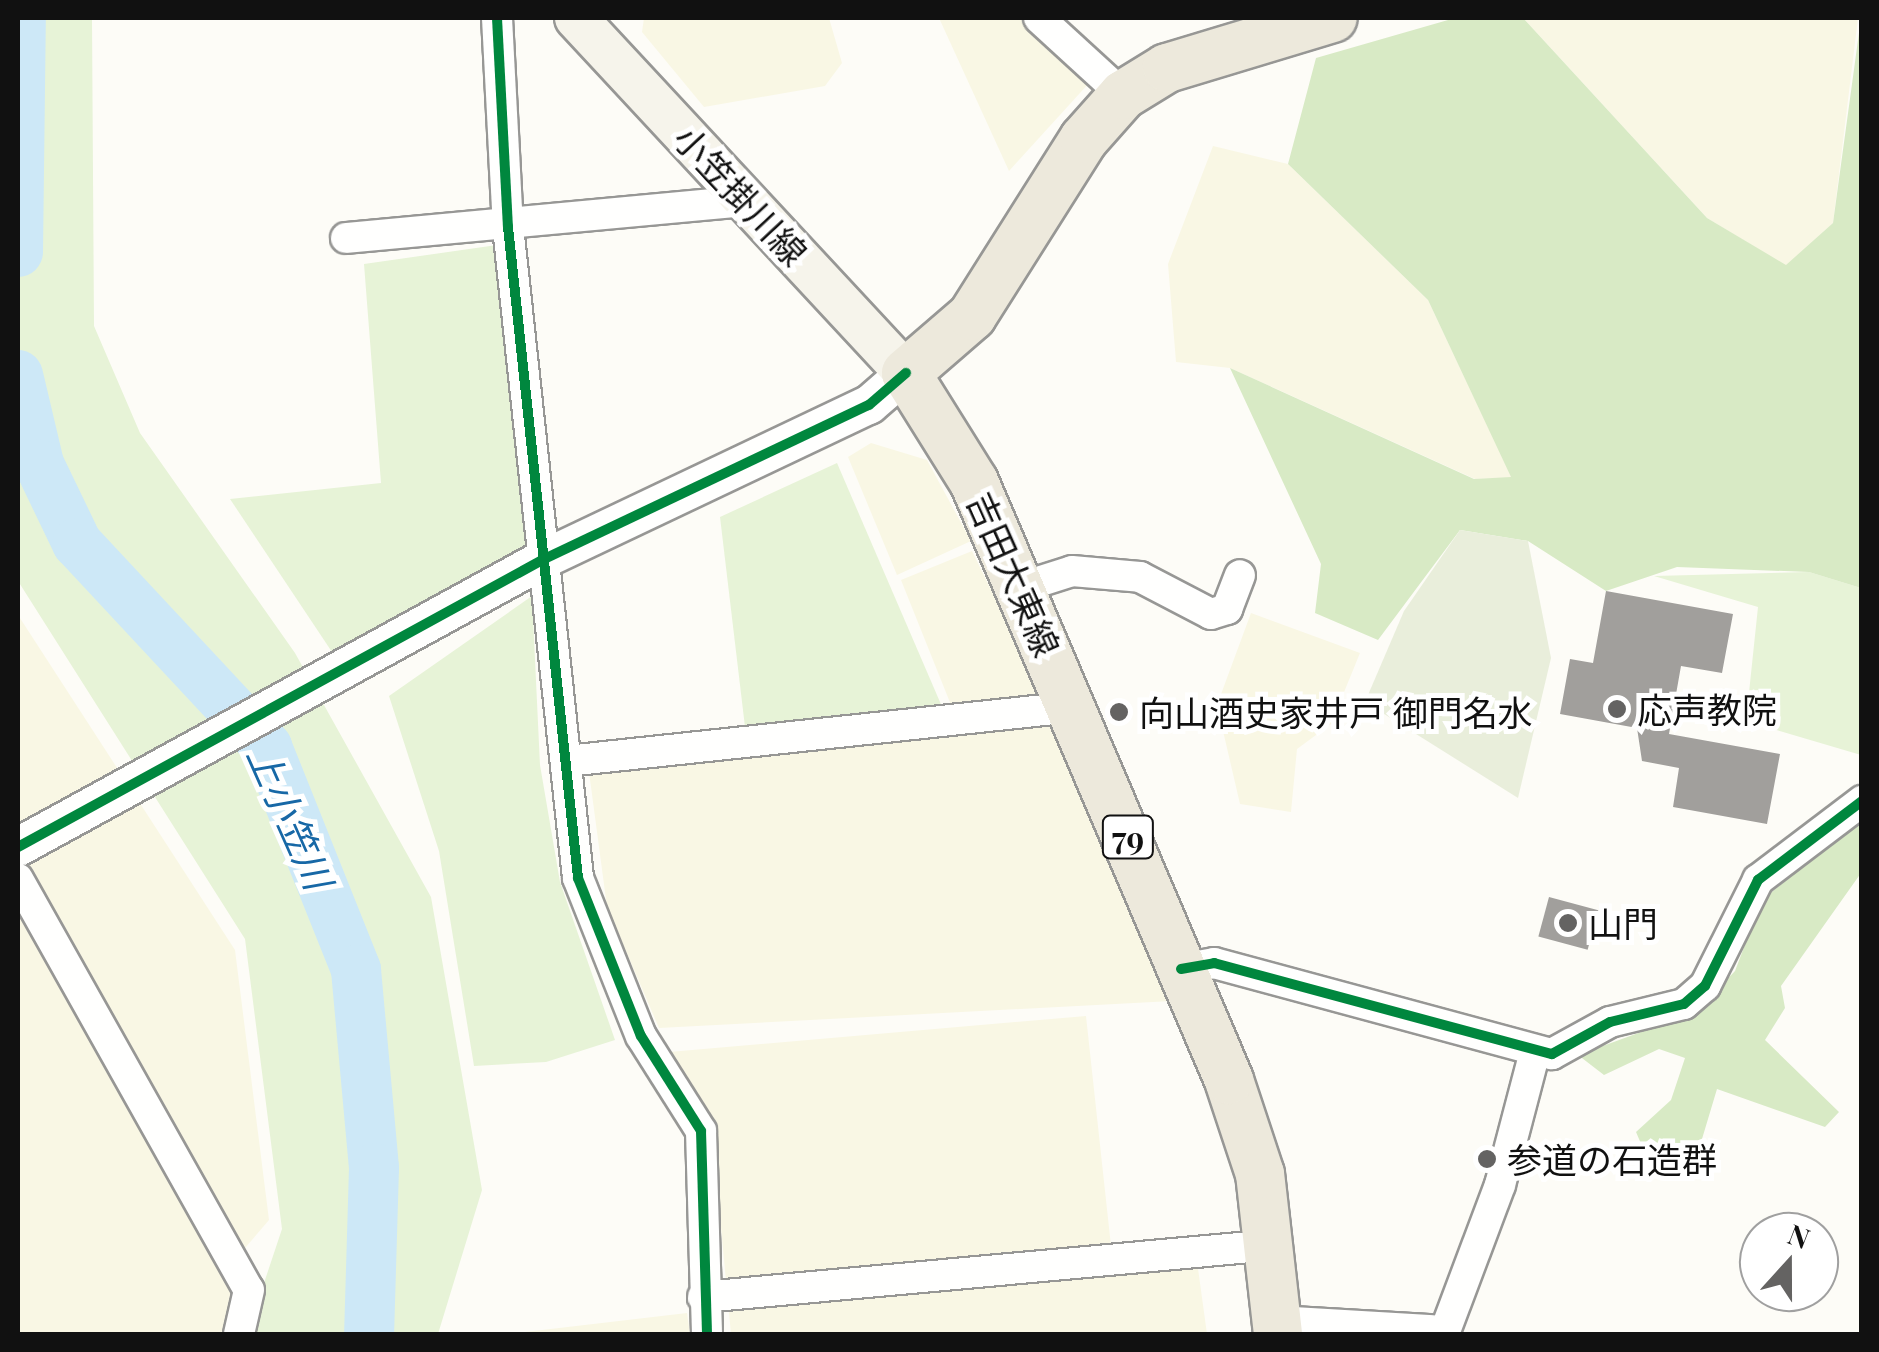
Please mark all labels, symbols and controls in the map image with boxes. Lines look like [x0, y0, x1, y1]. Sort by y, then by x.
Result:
street label: 小笠掛川線 [666, 117, 816, 273]
street label: 吉田大東線 [959, 486, 1069, 662]
place label: 応声教院 [1637, 688, 1777, 730]
place label: 向山酒史家井戸 御門名水 [1139, 691, 1533, 733]
marker: 応声教院 [1606, 698, 1628, 720]
marker: 向山酒史家井戸 御門名水 [1108, 701, 1130, 723]
water label: 上小笠川 [239, 738, 343, 896]
road number: 79 [1100, 810, 1156, 864]
place label: 山門 [1588, 902, 1658, 944]
marker: 山門 [1557, 912, 1579, 934]
place label: 参道の石造群 [1507, 1138, 1717, 1180]
marker: 参道の石造群 [1476, 1148, 1498, 1170]
north arrow [1739, 1212, 1839, 1312]
text: N [1783, 1214, 1815, 1256]

